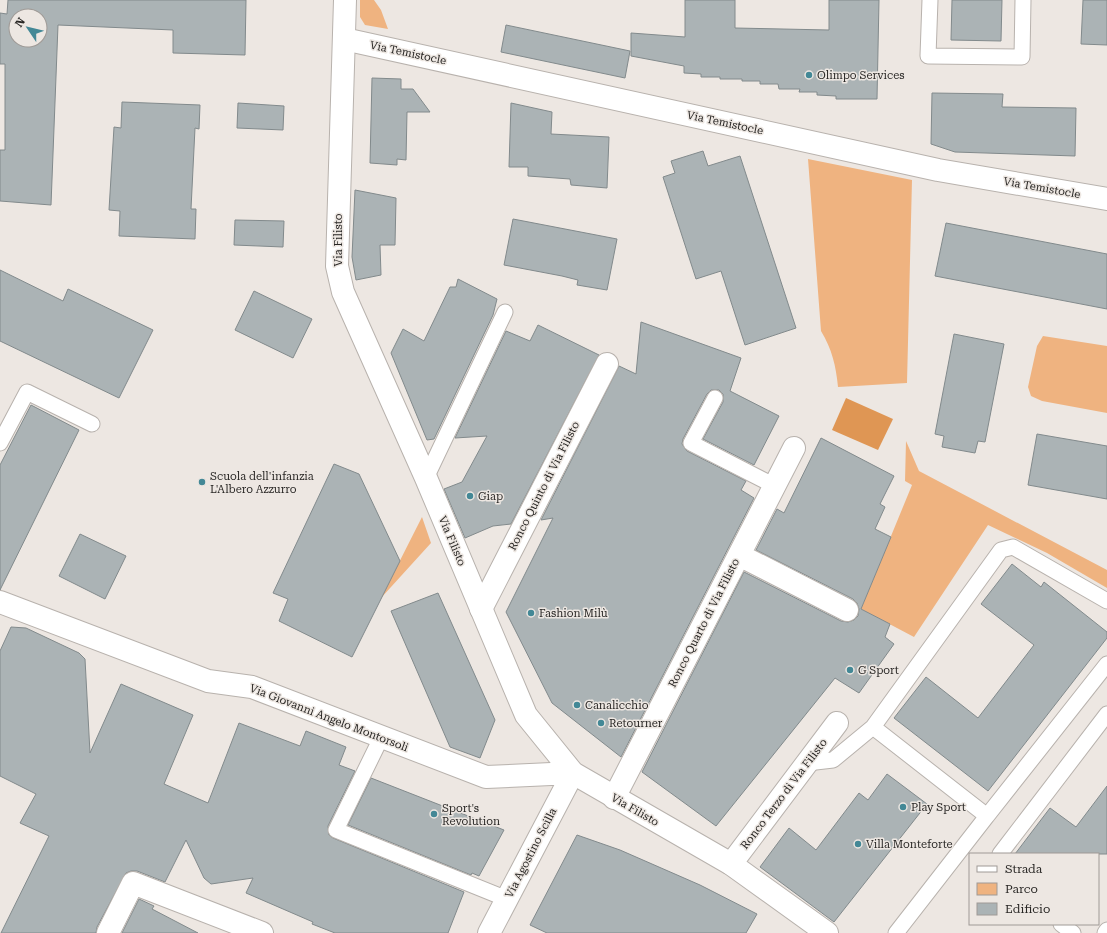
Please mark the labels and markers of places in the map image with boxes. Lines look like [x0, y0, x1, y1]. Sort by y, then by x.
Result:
place label: Olimpo Services [817, 69, 905, 82]
marker: Olimpo Services [804, 70, 814, 80]
place label: Scuola dell'infanzia L'Albero Azzurro [210, 470, 314, 496]
marker: Scuola dell'infanzia L'Albero Azzurro [197, 477, 207, 487]
place label: Giap [478, 490, 503, 503]
marker: Giap [465, 491, 475, 501]
place label: Fashion Milù [539, 607, 608, 620]
marker: Fashion Milù [526, 608, 536, 618]
place label: G Sport [858, 664, 899, 677]
marker: G Sport [845, 665, 855, 675]
place label: Canalicchio [585, 699, 649, 712]
marker: Canalicchio [572, 700, 582, 710]
place label: Retourner [609, 717, 663, 730]
marker: Retourner [596, 718, 606, 728]
place label: Play Sport [911, 801, 966, 814]
place label: Sport's Revolution [442, 802, 500, 828]
marker: Play Sport [898, 802, 908, 812]
marker: Sport's Revolution [429, 809, 439, 819]
place label: Villa Monteforte [866, 838, 953, 851]
marker: Villa Monteforte [853, 839, 863, 849]

